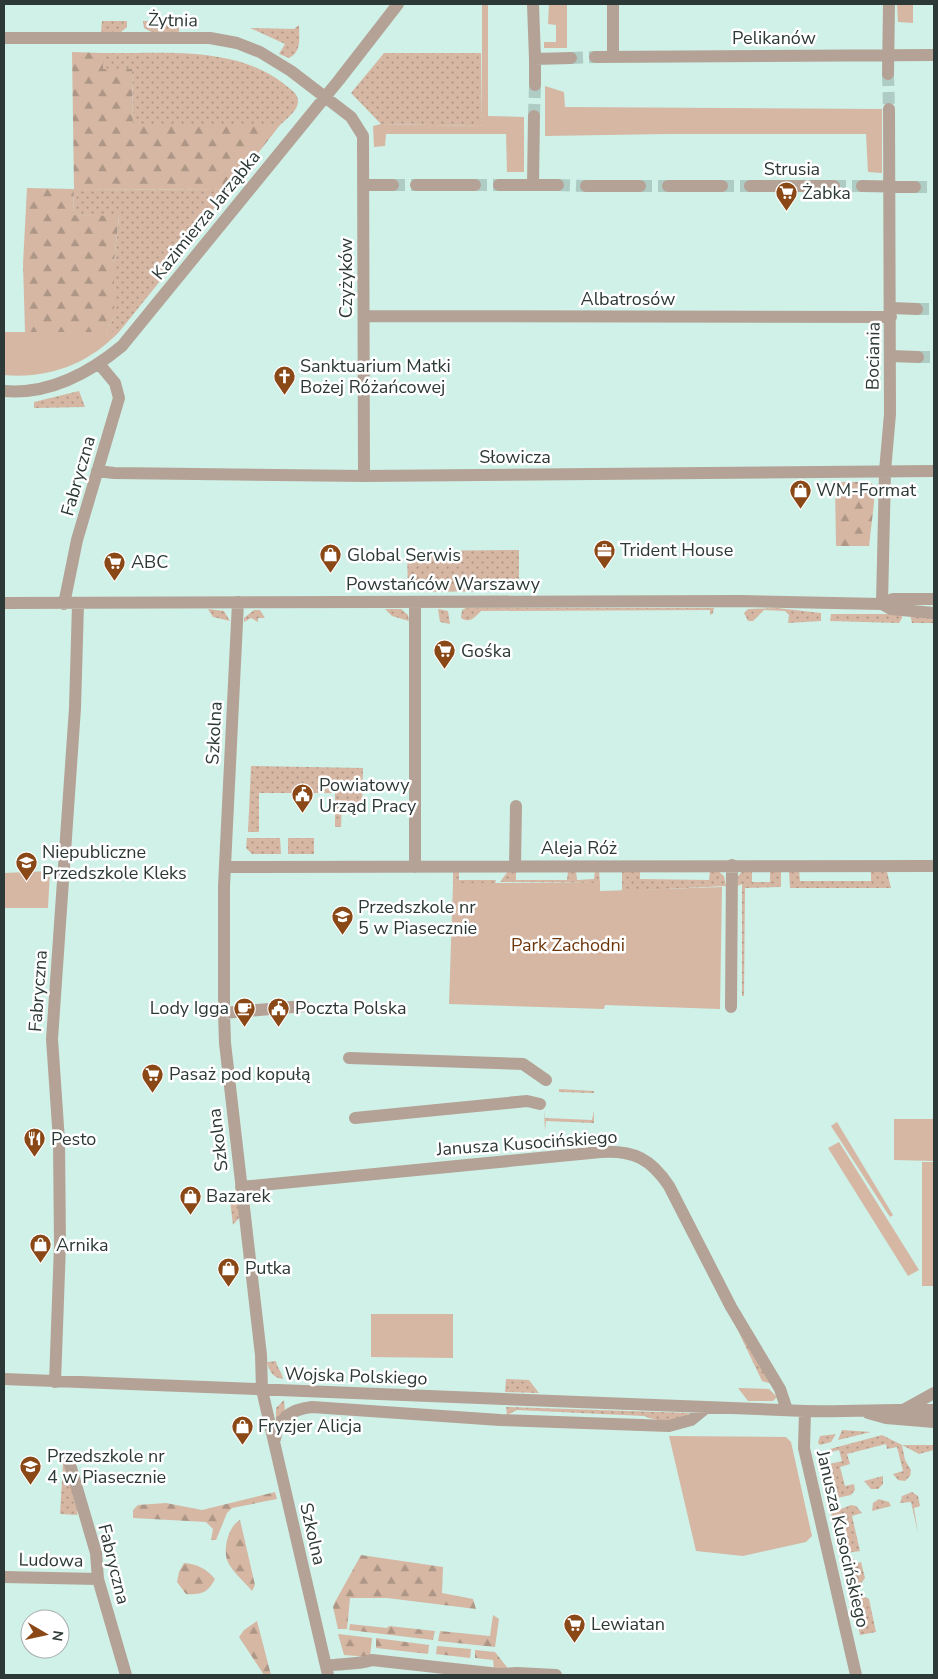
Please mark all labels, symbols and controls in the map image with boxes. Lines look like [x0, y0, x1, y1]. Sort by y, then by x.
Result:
street label: Żytnia [148, 8, 198, 32]
street label: Pelikanów [732, 26, 816, 50]
street label: Kazimierza Jarząbka [146, 145, 266, 285]
street label: Strusia [764, 157, 820, 181]
supermarket icon: Żabka [774, 181, 798, 212]
place label: Żabka [802, 181, 851, 205]
street label: Czyżyków [334, 238, 358, 318]
street label: Albatrosów [581, 287, 675, 311]
street label: Bociania [860, 322, 886, 390]
place label: Sanktuarium Matki Bożej Różańcowej [300, 354, 451, 399]
church icon: Sanktuarium Matki Bożej Różańcowej [272, 364, 296, 395]
street label: Fabryczna [55, 433, 101, 519]
street label: Słowicza [479, 445, 551, 469]
shop icon: WM-Format [788, 478, 812, 509]
place label: WM-Format [816, 478, 917, 502]
office icon: Trident House [592, 538, 616, 569]
place label: Trident House [620, 538, 733, 562]
shop icon: Global Serwis [319, 543, 343, 574]
place label: Global Serwis [347, 543, 461, 567]
supermarket icon: ABC [103, 550, 127, 581]
place label: ABC [131, 550, 168, 574]
street label: Powstańców Warszawy [346, 572, 541, 596]
supermarket icon: Gośka [433, 639, 457, 670]
place label: Gośka [461, 639, 511, 663]
street label: Szkolna [200, 701, 228, 765]
place label: Powiatowy Urząd Pracy [319, 773, 417, 818]
public building icon: Powiatowy Urząd Pracy [291, 783, 315, 814]
street label: Aleja Róż [541, 836, 617, 860]
place label: Niepubliczne Przedszkole Kleks [42, 840, 187, 885]
school or university icon: Niepubliczne Przedszkole Kleks [14, 850, 38, 881]
place label: Przedszkole nr 5 w Piasecznie [358, 895, 477, 940]
school or university icon: Przedszkole nr 5 w Piasecznie [330, 905, 354, 936]
park label: Park Zachodni [511, 933, 625, 957]
street label: Fabryczna [23, 949, 53, 1033]
place label: Lody Igga [150, 996, 229, 1020]
cafe icon: Lody Igga [233, 996, 257, 1027]
public building icon: Poczta Polska [267, 996, 291, 1027]
place label: Poczta Polska [295, 996, 406, 1020]
supermarket icon: Pasaż pod kopułą [141, 1062, 165, 1093]
place label: Pasaż pod kopułą [169, 1062, 311, 1086]
street label: Szkolna [202, 1107, 234, 1173]
street label: Janusza Kusocińskiego [435, 1125, 618, 1161]
restaurant icon: Pesto [23, 1127, 47, 1158]
place label: Pesto [51, 1127, 96, 1151]
shop icon: Bazarek [178, 1184, 202, 1215]
place label: Bazarek [206, 1184, 271, 1208]
shop icon: Arnika [28, 1233, 52, 1264]
place label: Arnika [56, 1233, 108, 1257]
shop icon: Putka [217, 1256, 241, 1287]
place label: Putka [245, 1256, 291, 1280]
street label: Wojska Polskiego [284, 1362, 428, 1390]
shop icon: Fryzjer Alicja [230, 1414, 254, 1445]
place label: Fryzjer Alicja [258, 1414, 362, 1438]
place label: Przedszkole nr 4 w Piasecznie [47, 1444, 166, 1489]
street label: Janusza Kusocińskiego [811, 1447, 875, 1630]
school or university icon: Przedszkole nr 4 w Piasecznie [19, 1454, 43, 1485]
street label: Szkolna [294, 1500, 332, 1568]
street label: Fabryczna [92, 1521, 136, 1607]
street label: Ludowa [19, 1547, 83, 1573]
north arrow [20, 1609, 70, 1659]
supermarket icon: Lewiatan [563, 1612, 587, 1643]
place label: Lewiatan [591, 1612, 665, 1636]
text: N [47, 1629, 68, 1643]

